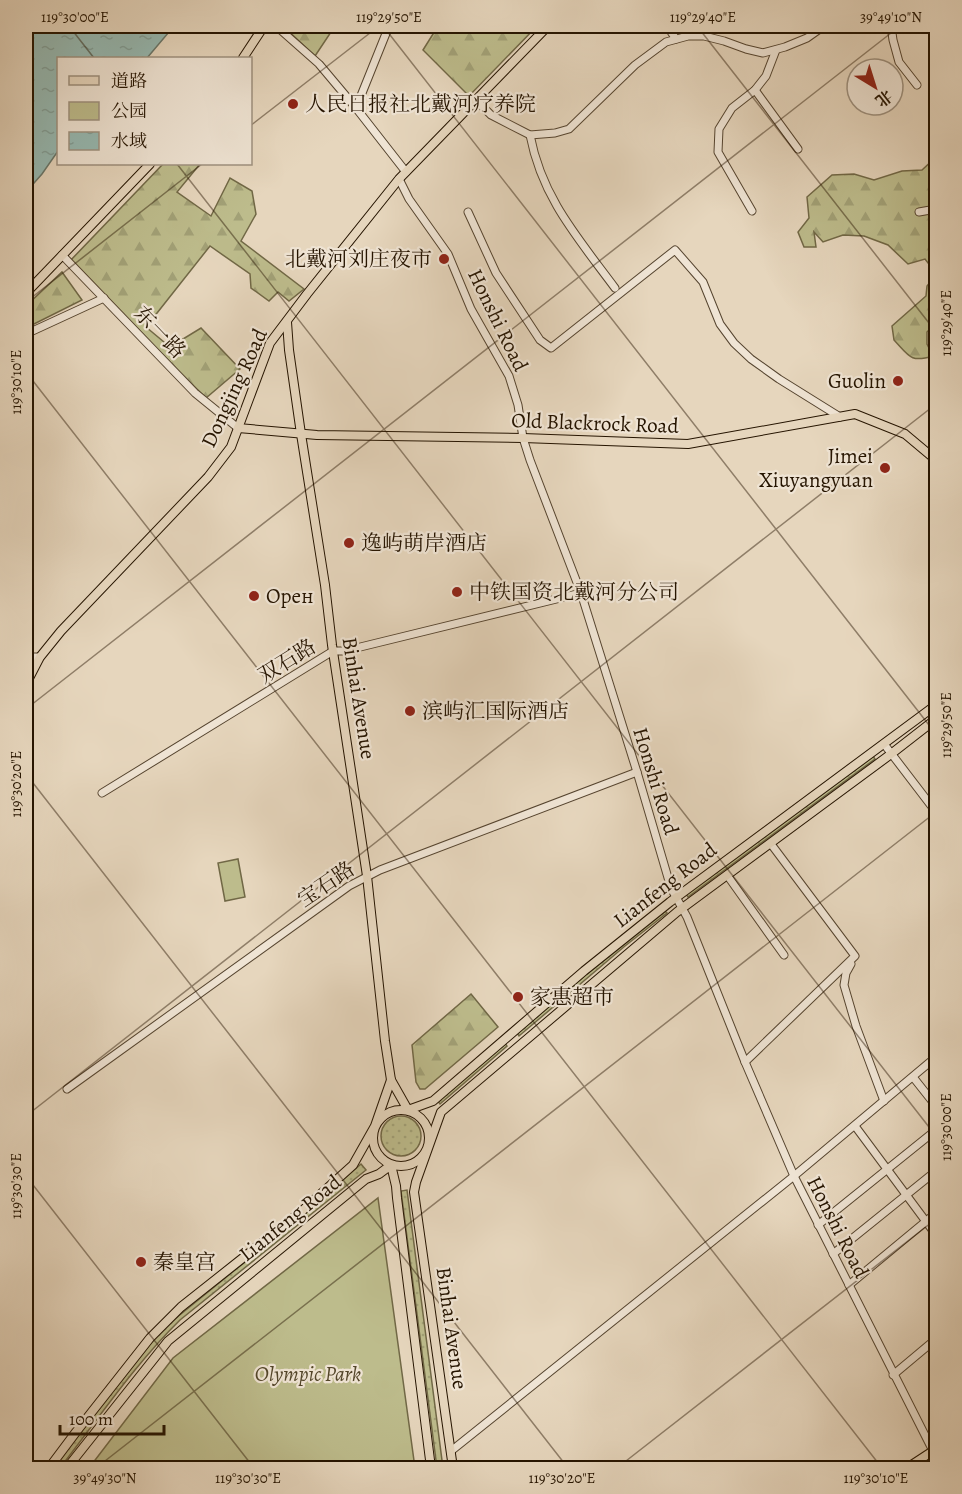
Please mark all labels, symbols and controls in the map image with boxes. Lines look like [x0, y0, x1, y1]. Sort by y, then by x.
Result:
text: 119°30'00"E [41, 7, 109, 27]
text: 119°29'50"E [356, 7, 422, 27]
text: 119°29'40"E [670, 7, 736, 27]
text: 39°49'10"N [860, 7, 922, 27]
legend [57, 57, 252, 165]
north arrow [845, 57, 905, 117]
text: 道路 [111, 69, 147, 93]
text: 北 [871, 84, 897, 112]
place label: 人民日报社北戴河疗养院 [305, 90, 536, 118]
marker: 人民日报社北戴河疗养院 [286, 97, 300, 111]
text: 公园 [111, 99, 147, 123]
text: 水域 [111, 129, 147, 153]
place label: 北戴河刘庄夜市 [285, 245, 432, 273]
marker: 北戴河刘庄夜市 [437, 252, 451, 266]
street label: Honshi Road [461, 264, 535, 377]
text: 119°29'40"E [936, 290, 956, 356]
street label: 东一路 [128, 300, 192, 364]
street label: Dongjing Road [194, 323, 274, 452]
text: 119°30'10"E [6, 350, 26, 414]
place label: Guolin [828, 367, 886, 395]
marker: Guolin [891, 374, 905, 388]
street label: Old Blackrock Road [511, 406, 680, 440]
place label: Jimei Xiuyangyuan [759, 442, 873, 494]
marker: Jimei Xiuyangyuan [878, 461, 892, 475]
place label: 逸屿萌岸酒店 [361, 529, 487, 557]
marker: 逸屿萌岸酒店 [342, 536, 356, 550]
place label: 中铁国资北戴河分公司 [469, 578, 679, 606]
place label: Oрен [266, 582, 313, 610]
marker: 中铁国资北戴河分公司 [450, 585, 464, 599]
marker: Oрен [247, 589, 261, 603]
street label: 双石路 [253, 632, 321, 690]
street label: Binhai Avenue [336, 635, 382, 761]
text: 119°29'50"E [936, 692, 956, 758]
place label: 滨屿汇国际酒店 [422, 697, 569, 725]
marker: 滨屿汇国际酒店 [403, 704, 417, 718]
street label: Honshi Road [626, 724, 686, 839]
text: 119°30'20"E [6, 751, 26, 817]
street label: Lianfeng Road [608, 835, 723, 934]
street label: 宝石路 [292, 855, 360, 913]
place label: 家惠超市 [530, 983, 614, 1011]
marker: 家惠超市 [511, 990, 525, 1004]
text: 119°30'00"E [936, 1093, 956, 1161]
text: 119°30'30"E [6, 1153, 26, 1219]
street label: Lianfeng Road [233, 1168, 347, 1268]
street label: Honshi Road [800, 1171, 876, 1283]
place label: 秦皇宫 [153, 1248, 216, 1276]
marker: 秦皇宫 [134, 1255, 148, 1269]
street label: Binhai Avenue [430, 1265, 474, 1391]
park label: Olympic Park [255, 1360, 361, 1388]
scale bar [60, 1398, 164, 1436]
text: 100 m [69, 1407, 113, 1431]
text: 39°49'30"N [73, 1468, 137, 1488]
text: 119°30'30"E [215, 1468, 281, 1488]
text: 119°30'20"E [529, 1468, 595, 1488]
text: 119°30'10"E [844, 1468, 908, 1488]

